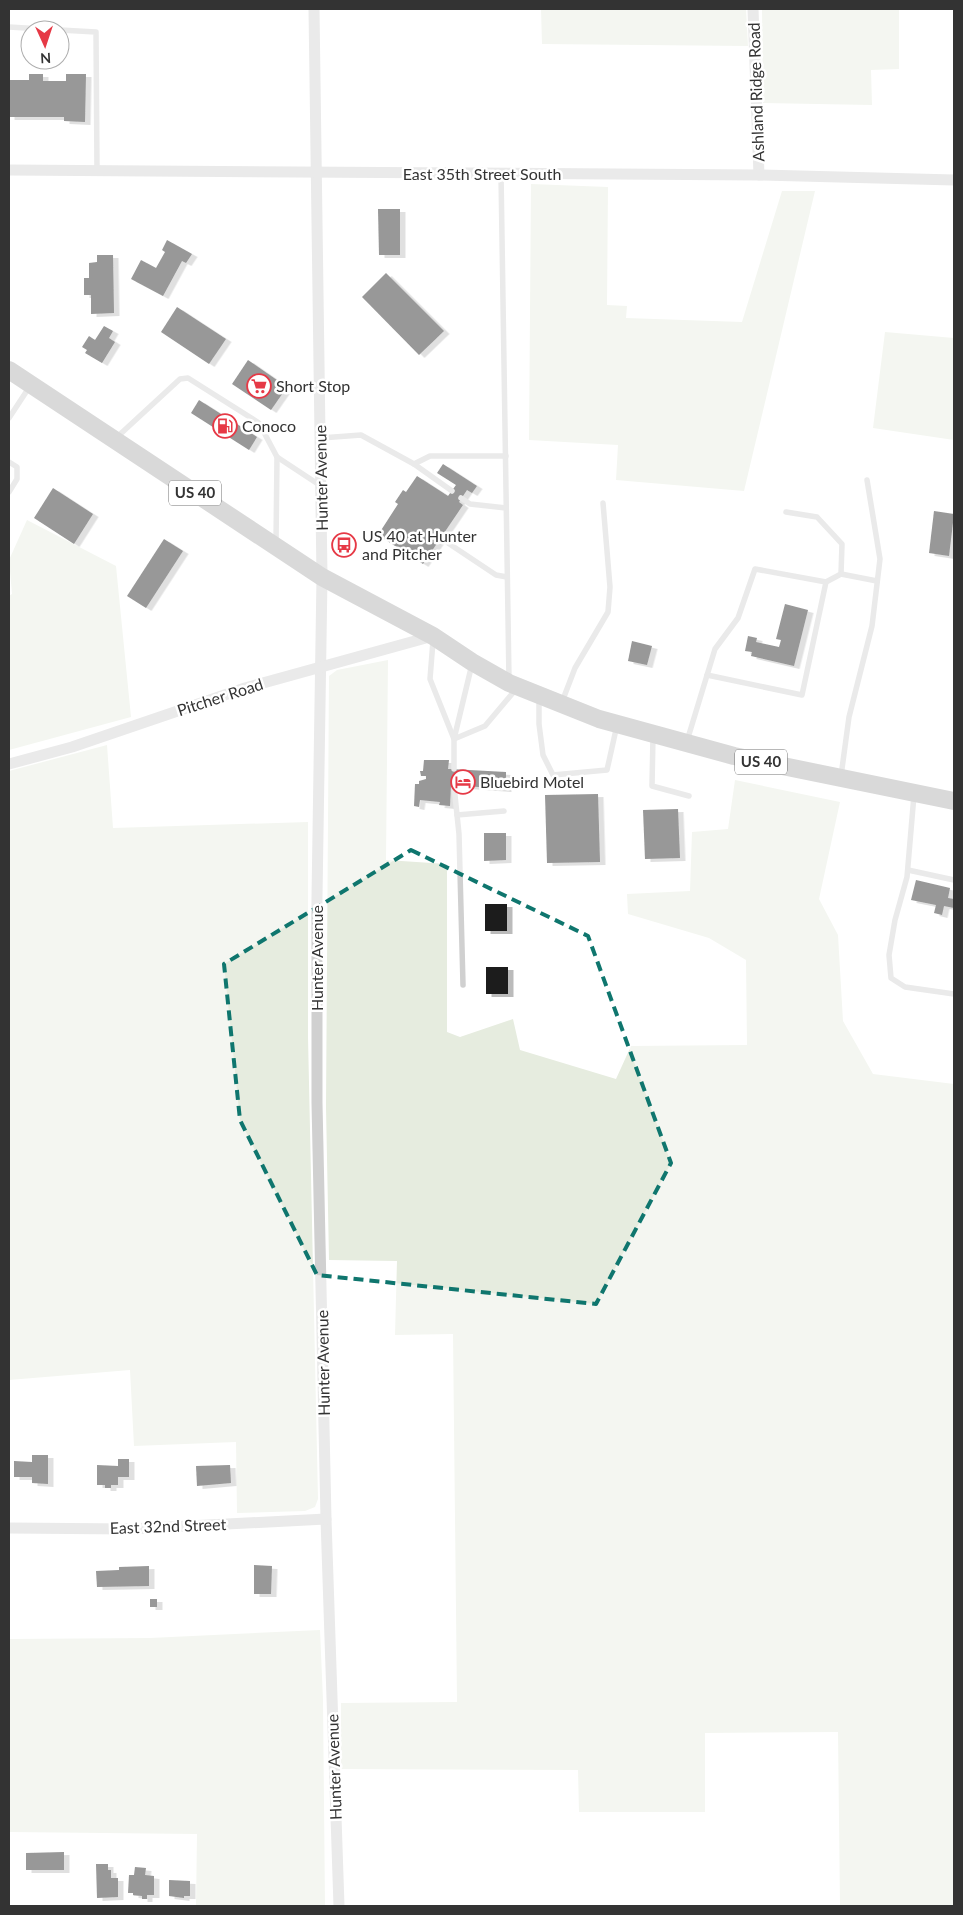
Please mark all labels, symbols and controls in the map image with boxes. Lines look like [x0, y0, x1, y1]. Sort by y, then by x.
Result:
north arrow [20, 20, 70, 70]
street label: Ashland Ridge Road [744, 22, 767, 162]
text: N [40, 50, 52, 67]
street label: East 35th Street South [403, 164, 561, 183]
supermarket icon: Short Stop [246, 373, 272, 399]
place label: Short Stop [276, 376, 350, 395]
fuel station icon: Conoco [212, 413, 238, 439]
place label: Conoco [242, 416, 296, 435]
street label: Hunter Avenue [310, 425, 331, 531]
road number: US 40 [169, 480, 221, 506]
place label: US 40 at Hunter and Pitcher [362, 526, 477, 563]
bus stop icon: US 40 at Hunter and Pitcher [331, 532, 357, 558]
street label: Pitcher Road [174, 674, 265, 719]
road number: US 40 [735, 750, 787, 774]
hotel icon: Bluebird Motel [450, 769, 476, 795]
place label: Bluebird Motel [480, 772, 584, 791]
street label: Hunter Avenue [307, 905, 326, 1011]
street label: Hunter Avenue [312, 1310, 333, 1416]
street label: East 32nd Street [109, 1514, 227, 1537]
street label: Hunter Avenue [322, 1714, 345, 1820]

